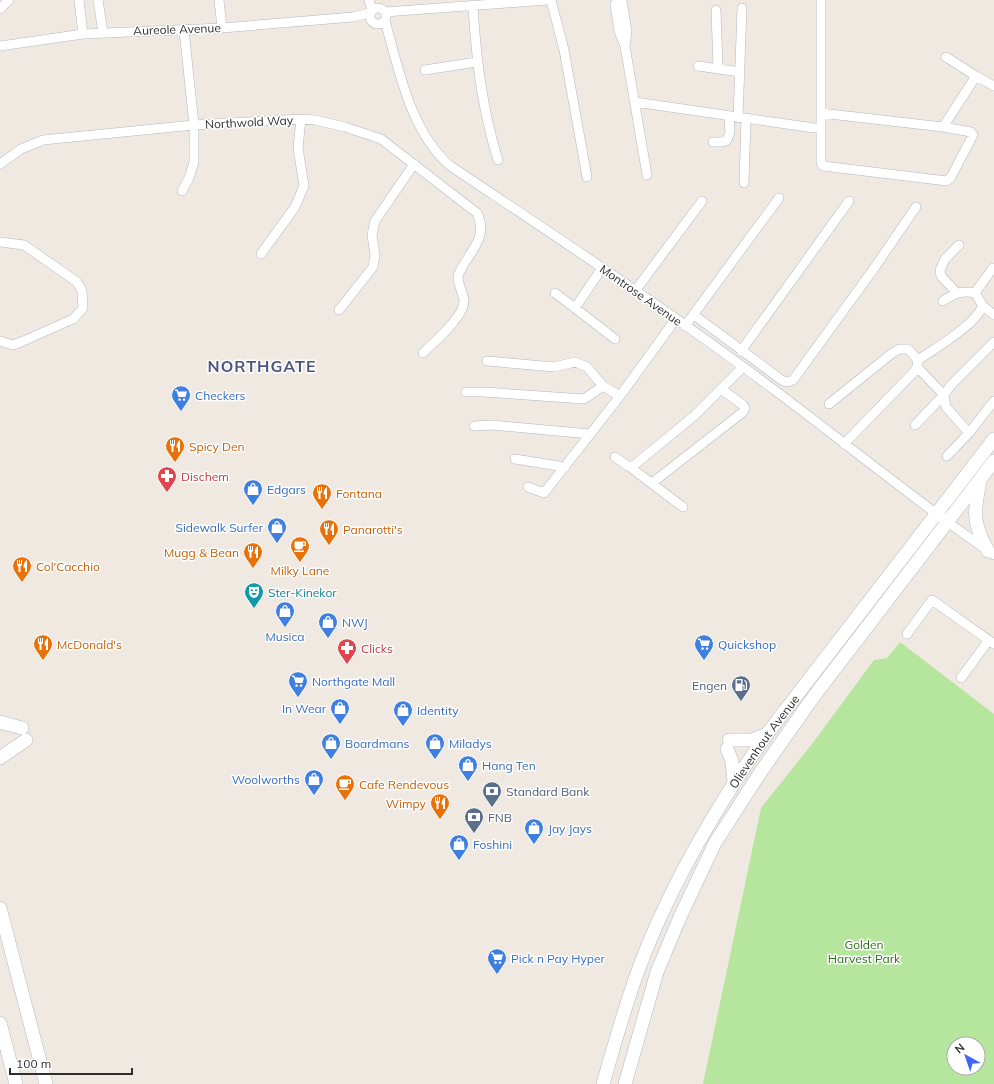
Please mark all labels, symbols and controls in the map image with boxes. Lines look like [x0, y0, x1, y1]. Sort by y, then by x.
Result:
street label: Aureole Avenue [133, 20, 221, 38]
street label: Northwold Way [205, 112, 294, 132]
street label: Montrose Avenue [597, 261, 685, 329]
district label: NORTHGATE [208, 356, 316, 376]
supermarket icon: Checkers [170, 384, 192, 412]
place label: Checkers [195, 388, 246, 403]
restaurant icon: Spicy Den [164, 435, 186, 463]
place label: Spicy Den [189, 439, 245, 454]
pharmacy icon: Dischem [156, 465, 178, 493]
place label: Dischem [181, 469, 229, 484]
shop icon: Edgars [242, 478, 264, 506]
place label: Edgars [267, 482, 306, 497]
restaurant icon: Fontana [311, 482, 333, 510]
place label: Fontana [336, 486, 382, 501]
shop icon: Sidewalk Surfer [266, 516, 288, 544]
restaurant icon: Panarotti's [318, 518, 340, 546]
place label: Sidewalk Surfer [175, 520, 264, 535]
place label: Panarotti's [343, 522, 403, 537]
cafe icon: Milky Lane [289, 535, 311, 563]
restaurant icon: Mugg & Bean [242, 541, 264, 569]
place label: Mugg & Bean [164, 545, 239, 560]
restaurant icon: Col'Cacchio [11, 555, 33, 583]
place label: Col'Cacchio [36, 559, 100, 574]
place label: Milky Lane [271, 563, 329, 578]
theatre icon: Ster-Kinekor [243, 581, 265, 609]
place label: Ster-Kinekor [268, 585, 337, 600]
shop icon: Musica [274, 600, 296, 628]
shop icon: NWJ [317, 611, 339, 639]
place label: NWJ [342, 615, 368, 630]
place label: Musica [265, 629, 305, 644]
restaurant icon: McDonald's [32, 633, 54, 661]
supermarket icon: Quickshop [693, 633, 715, 661]
place label: McDonald's [57, 637, 122, 652]
pharmacy icon: Clicks [336, 637, 358, 665]
place label: Quickshop [718, 637, 776, 652]
place label: Clicks [361, 641, 393, 656]
supermarket icon: Northgate Mall [287, 670, 309, 698]
place label: Northgate Mall [312, 674, 395, 689]
fuel station icon: Engen [730, 674, 752, 702]
place label: Engen [692, 678, 727, 693]
street label: Olievenhout Avenue [725, 692, 802, 791]
shop icon: In Wear [329, 697, 351, 725]
shop icon: Identity [392, 699, 414, 727]
place label: In Wear [282, 701, 327, 716]
place label: Identity [417, 703, 459, 718]
shop icon: Boardmans [320, 732, 342, 760]
shop icon: Miladys [424, 732, 446, 760]
place label: Boardmans [345, 736, 409, 751]
place label: Miladys [449, 736, 492, 751]
shop icon: Hang Ten [457, 754, 479, 782]
place label: Hang Ten [482, 758, 536, 773]
shop icon: Woolworths [303, 768, 325, 796]
place label: Woolworths [232, 772, 300, 787]
cafe icon: Cafe Rendevous [334, 773, 356, 801]
place label: Cafe Rendevous [359, 777, 449, 792]
bank icon: Standard Bank [481, 780, 503, 808]
place label: Standard Bank [506, 784, 590, 799]
restaurant icon: Wimpy [429, 792, 451, 820]
place label: Wimpy [386, 796, 427, 811]
bank icon: FNB [463, 806, 485, 834]
place label: FNB [488, 810, 512, 825]
shop icon: Jay Jays [523, 817, 545, 845]
place label: Jay Jays [548, 821, 592, 836]
shop icon: Foshini [448, 833, 470, 861]
place label: Foshini [473, 837, 512, 852]
park label: Golden Harvest Park [828, 937, 901, 966]
supermarket icon: Pick n Pay Hyper [486, 947, 508, 975]
place label: Pick n Pay Hyper [511, 951, 606, 966]
north arrow [946, 1036, 986, 1076]
text: N [952, 1040, 967, 1056]
scale bar [10, 1050, 132, 1076]
text: 100 m [16, 1056, 51, 1071]

